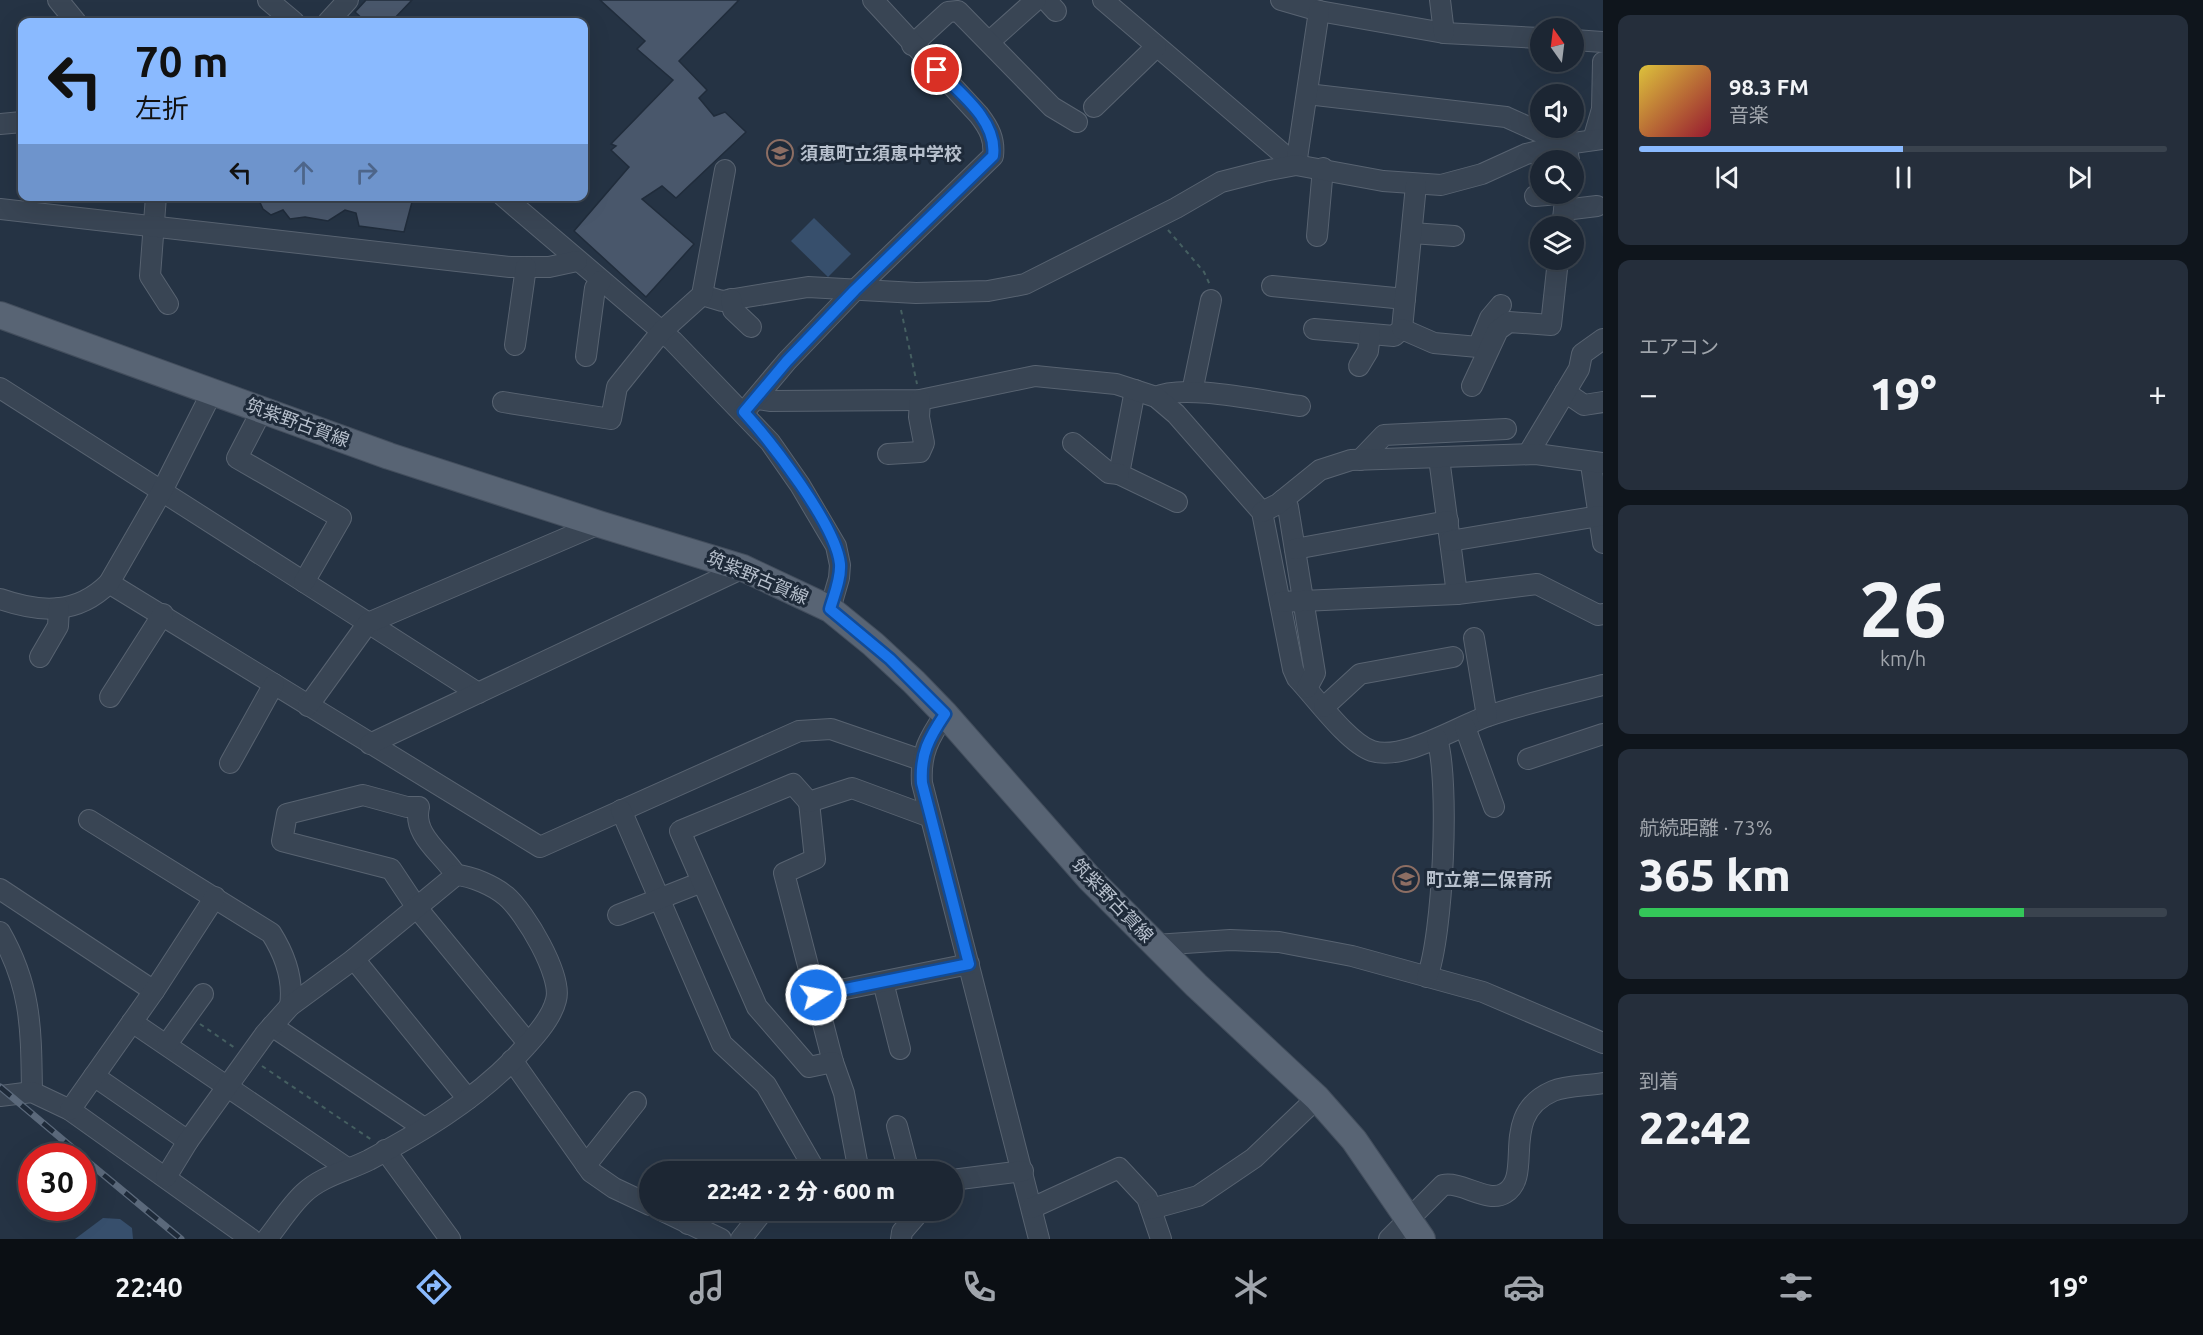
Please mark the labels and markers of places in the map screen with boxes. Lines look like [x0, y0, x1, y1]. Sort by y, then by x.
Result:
pin [911, 44, 962, 95]
school or university icon: 須恵町立須恵中学校 [765, 138, 795, 168]
place label: 須恵町立須恵中学校 [800, 143, 962, 163]
school or university icon: 町立第二保育所 [1391, 864, 1421, 894]
place label: 町立第二保育所 [1426, 869, 1552, 889]

